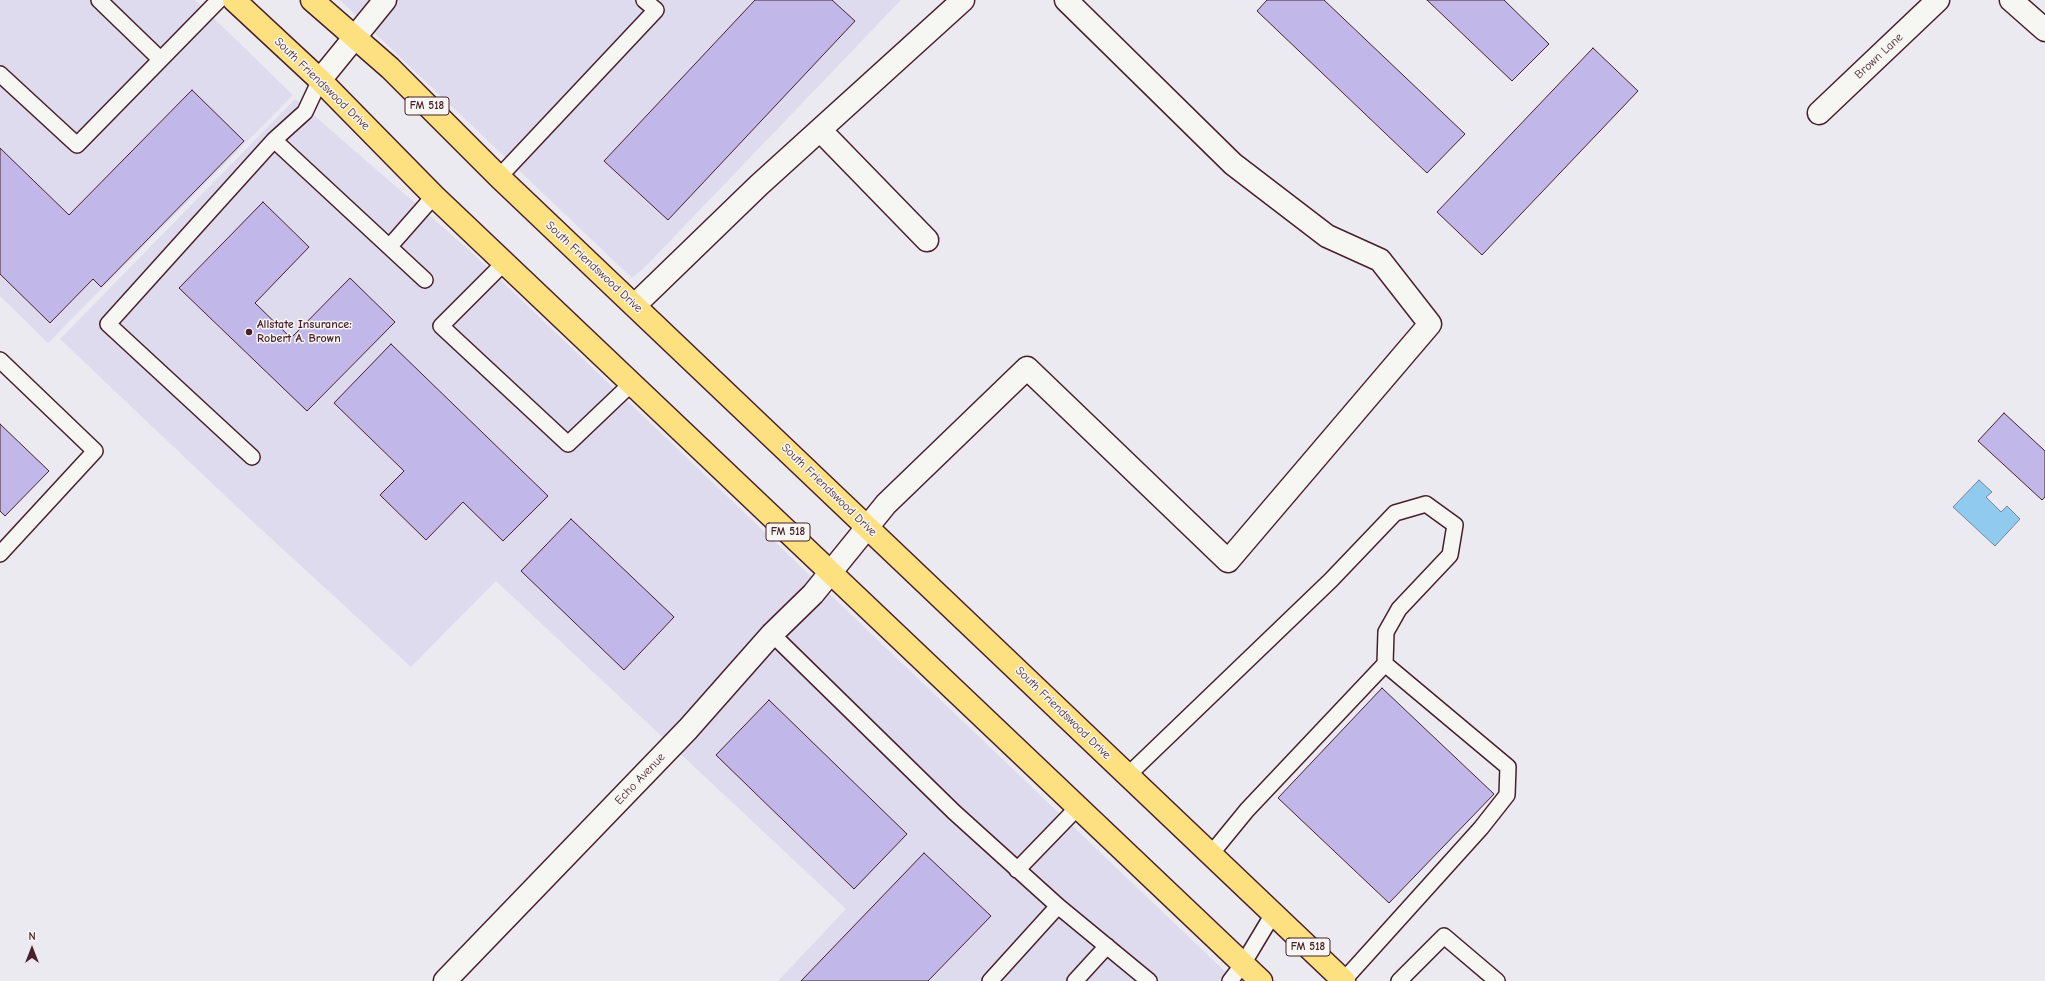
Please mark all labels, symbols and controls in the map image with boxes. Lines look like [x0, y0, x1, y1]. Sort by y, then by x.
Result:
street label: Brown Lane [1852, 30, 1906, 82]
street label: South Friendswood Drive [271, 35, 373, 133]
road number: FM 518 [405, 97, 449, 115]
street label: South Friendswood Drive [543, 218, 645, 316]
place label: Allstate Insurance: Robert A. Brown [257, 318, 352, 346]
marker: Allstate Insurance: Robert A. Brown [244, 327, 254, 337]
street label: South Friendswood Drive [778, 441, 880, 539]
road number: FM 518 [766, 523, 810, 541]
street label: South Friendswood Drive [1012, 664, 1114, 762]
street label: Echo Avenue [612, 750, 668, 808]
north arrow [12, 929, 52, 969]
text: N [28, 930, 36, 943]
road number: FM 518 [1286, 938, 1330, 956]

